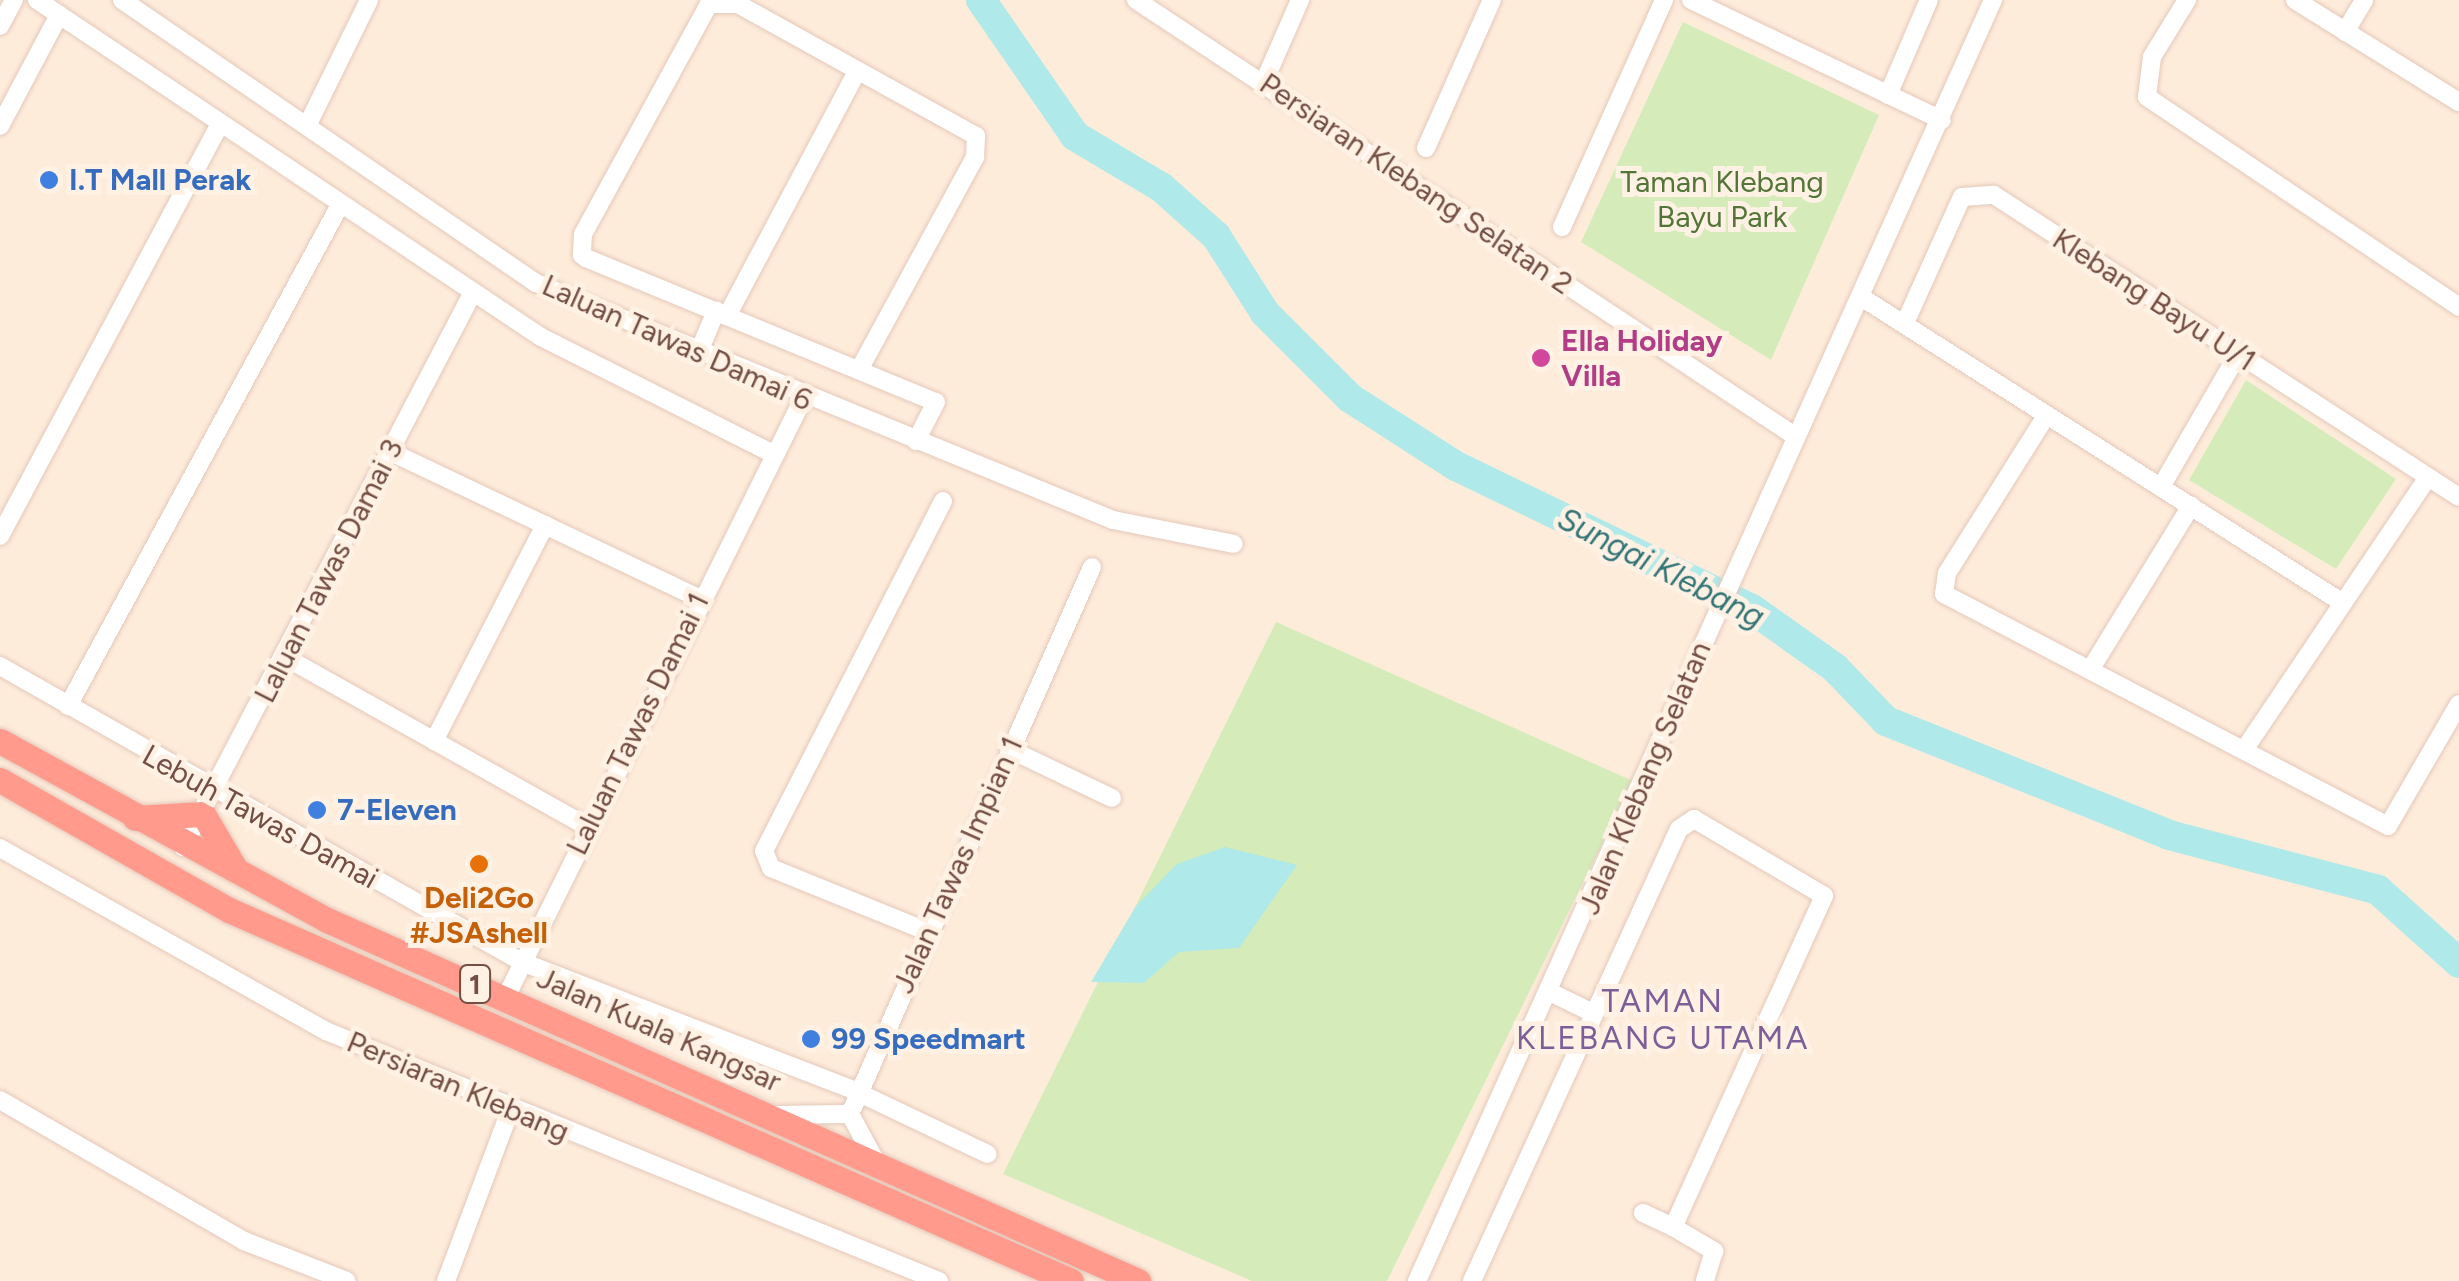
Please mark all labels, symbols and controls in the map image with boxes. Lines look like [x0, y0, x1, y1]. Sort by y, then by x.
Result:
street label: Persiaran Klebang Selatan 2 [1253, 66, 1579, 302]
place label: I.T Mall Perak [69, 162, 251, 198]
park label: Taman Klebang Bayu Park [1620, 164, 1824, 234]
marker: I.T Mall Perak [38, 169, 60, 191]
street label: Klebang Bayu U/1 [2046, 221, 2262, 379]
street label: Laluan Tawas Damai 6 [537, 267, 817, 419]
place label: Ella Holiday Villa [1561, 323, 1722, 394]
marker: Ella Holiday Villa [1530, 347, 1552, 369]
street label: Laluan Tawas Damai 3 [247, 433, 411, 709]
water label: Sungai Klebang [1551, 499, 1771, 637]
street label: Laluan Tawas Damai 1 [559, 587, 717, 861]
street label: Jalan Klebang Selatan [1571, 636, 1719, 920]
street label: Jalan Tawas Impian 1 [885, 731, 1031, 999]
street label: Lebuh Tawas Damai [136, 737, 384, 897]
place label: 7-Eleven [337, 792, 457, 828]
marker: 7-Eleven [306, 799, 328, 821]
marker: Deli2Go #JSAshell [468, 853, 490, 875]
place label: Deli2Go #JSAshell [410, 880, 548, 950]
street label: Jalan Kuala Kangsar [531, 960, 787, 1100]
road number: 1 [458, 961, 492, 1007]
district label: TAMAN KLEBANG UTAMA [1516, 983, 1810, 1058]
place label: 99 Speedmart [831, 1021, 1026, 1057]
street label: Persiaran Klebang [341, 1024, 575, 1150]
marker: 99 Speedmart [800, 1028, 822, 1050]

